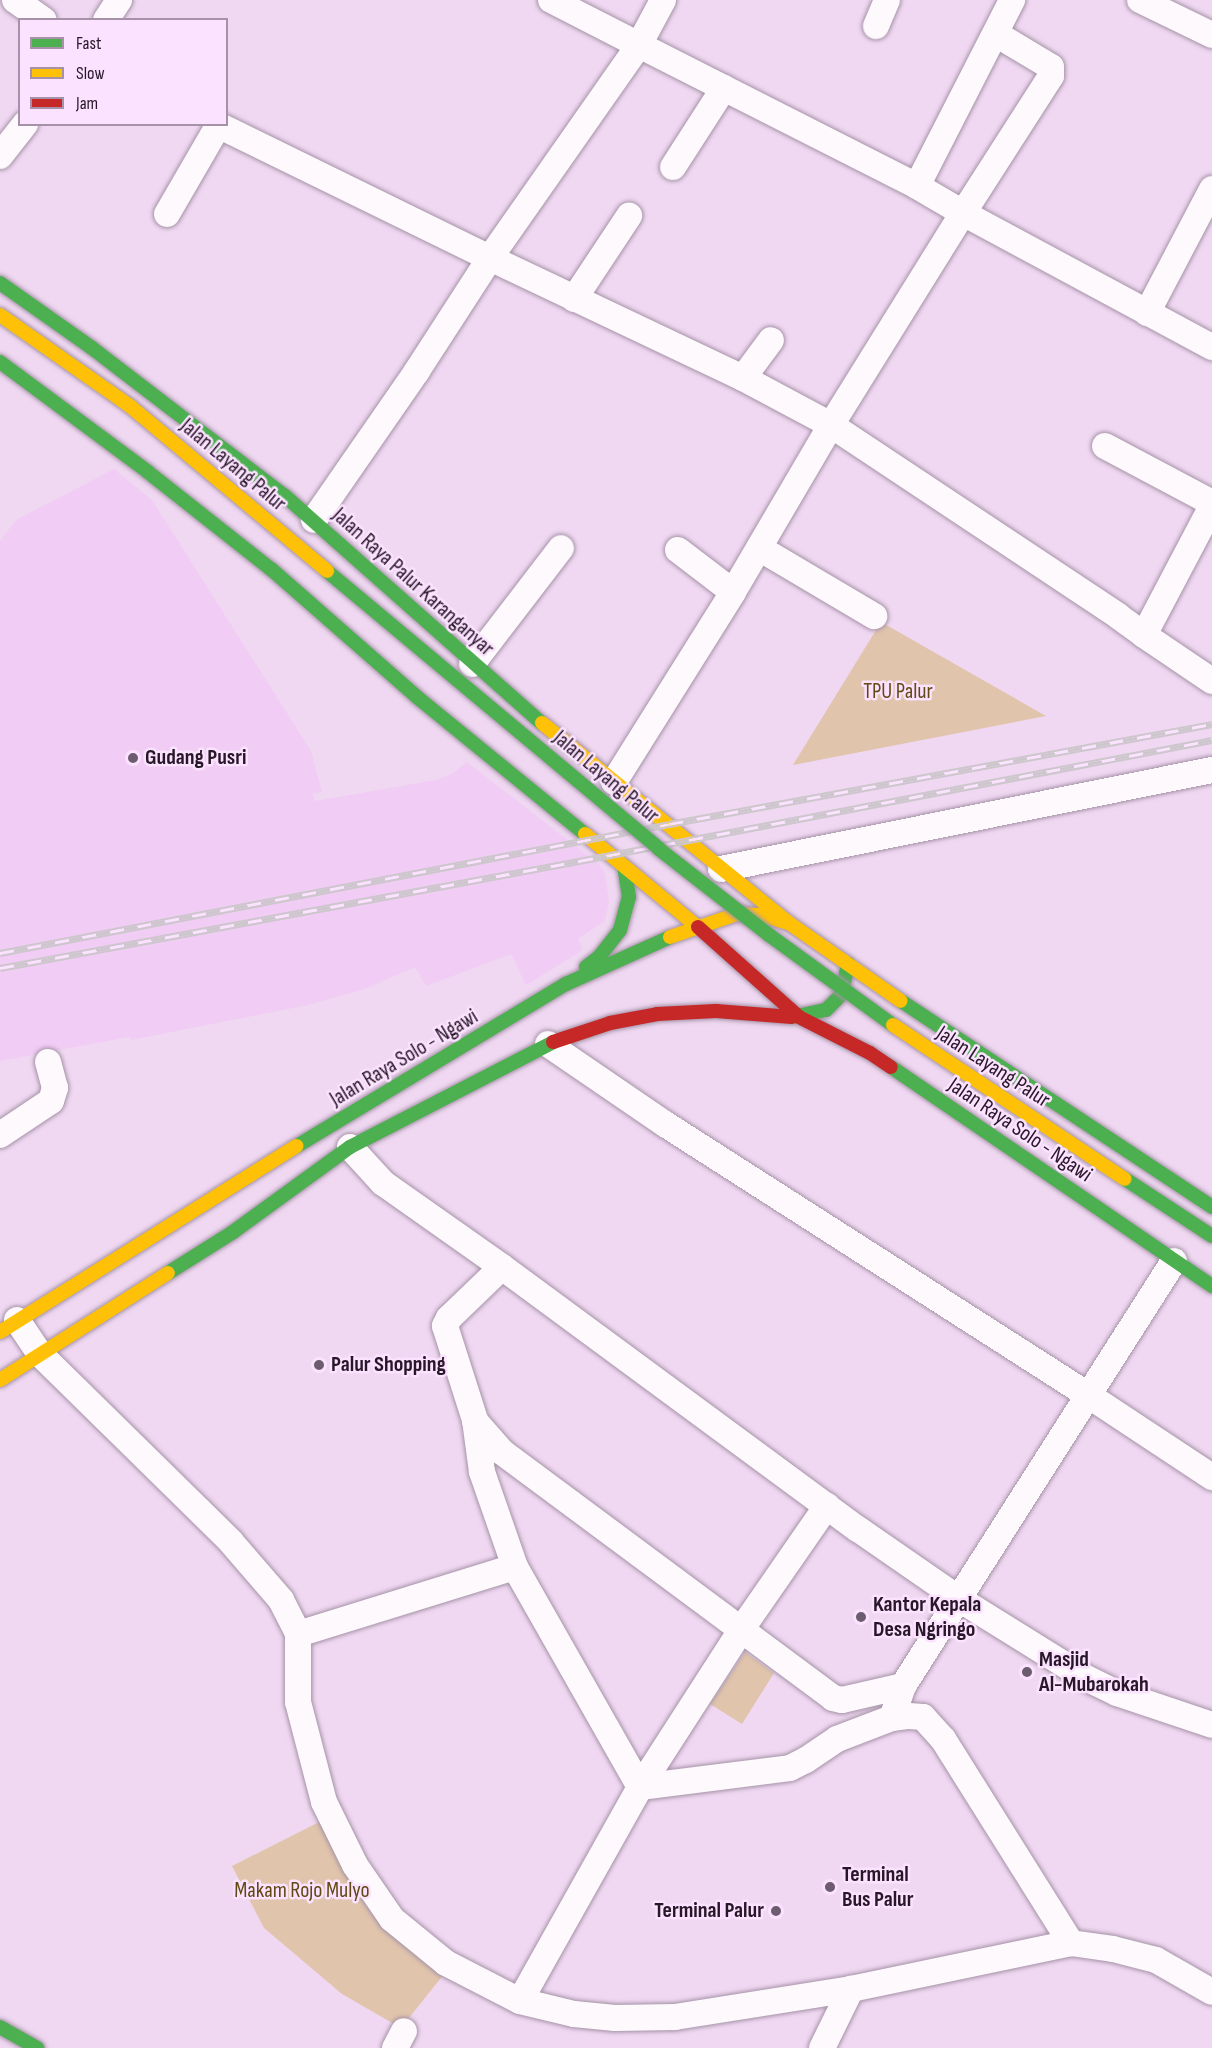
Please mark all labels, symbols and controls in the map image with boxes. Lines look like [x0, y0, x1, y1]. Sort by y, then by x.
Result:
legend [18, 18, 228, 126]
text: Fast [76, 33, 101, 54]
text: Slow [76, 63, 105, 84]
text: Jam [76, 93, 98, 114]
street label: Jalan Layang Palur [175, 413, 291, 517]
street label: Jalan Raya Palur Karanganyar [327, 502, 499, 662]
park label: TPU Palur [863, 679, 933, 705]
street label: Jalan Layang Palur [548, 725, 664, 829]
place label: Gudang Pusri [145, 745, 247, 771]
marker: Gudang Pusri [126, 751, 140, 765]
street label: Jalan Raya Solo - Ngawi [325, 1003, 483, 1113]
street label: Jalan Layang Palur [931, 1020, 1055, 1114]
street label: Jalan Raya Solo - Ngawi [943, 1072, 1097, 1188]
place label: Palur Shopping [331, 1352, 446, 1378]
marker: Palur Shopping [312, 1358, 326, 1372]
place label: Kantor Kepala Desa Ngringo [873, 1591, 981, 1642]
marker: Kantor Kepala Desa Ngringo [854, 1610, 868, 1624]
place label: Masjid Al-Mubarokah [1039, 1646, 1149, 1698]
marker: Masjid Al-Mubarokah [1020, 1665, 1034, 1679]
place label: Terminal Bus Palur [842, 1861, 914, 1912]
park label: Makam Rojo Mulyo [234, 1878, 370, 1904]
marker: Terminal Bus Palur [823, 1880, 837, 1894]
place label: Terminal Palur [654, 1898, 764, 1924]
marker: Terminal Palur [769, 1904, 783, 1918]

